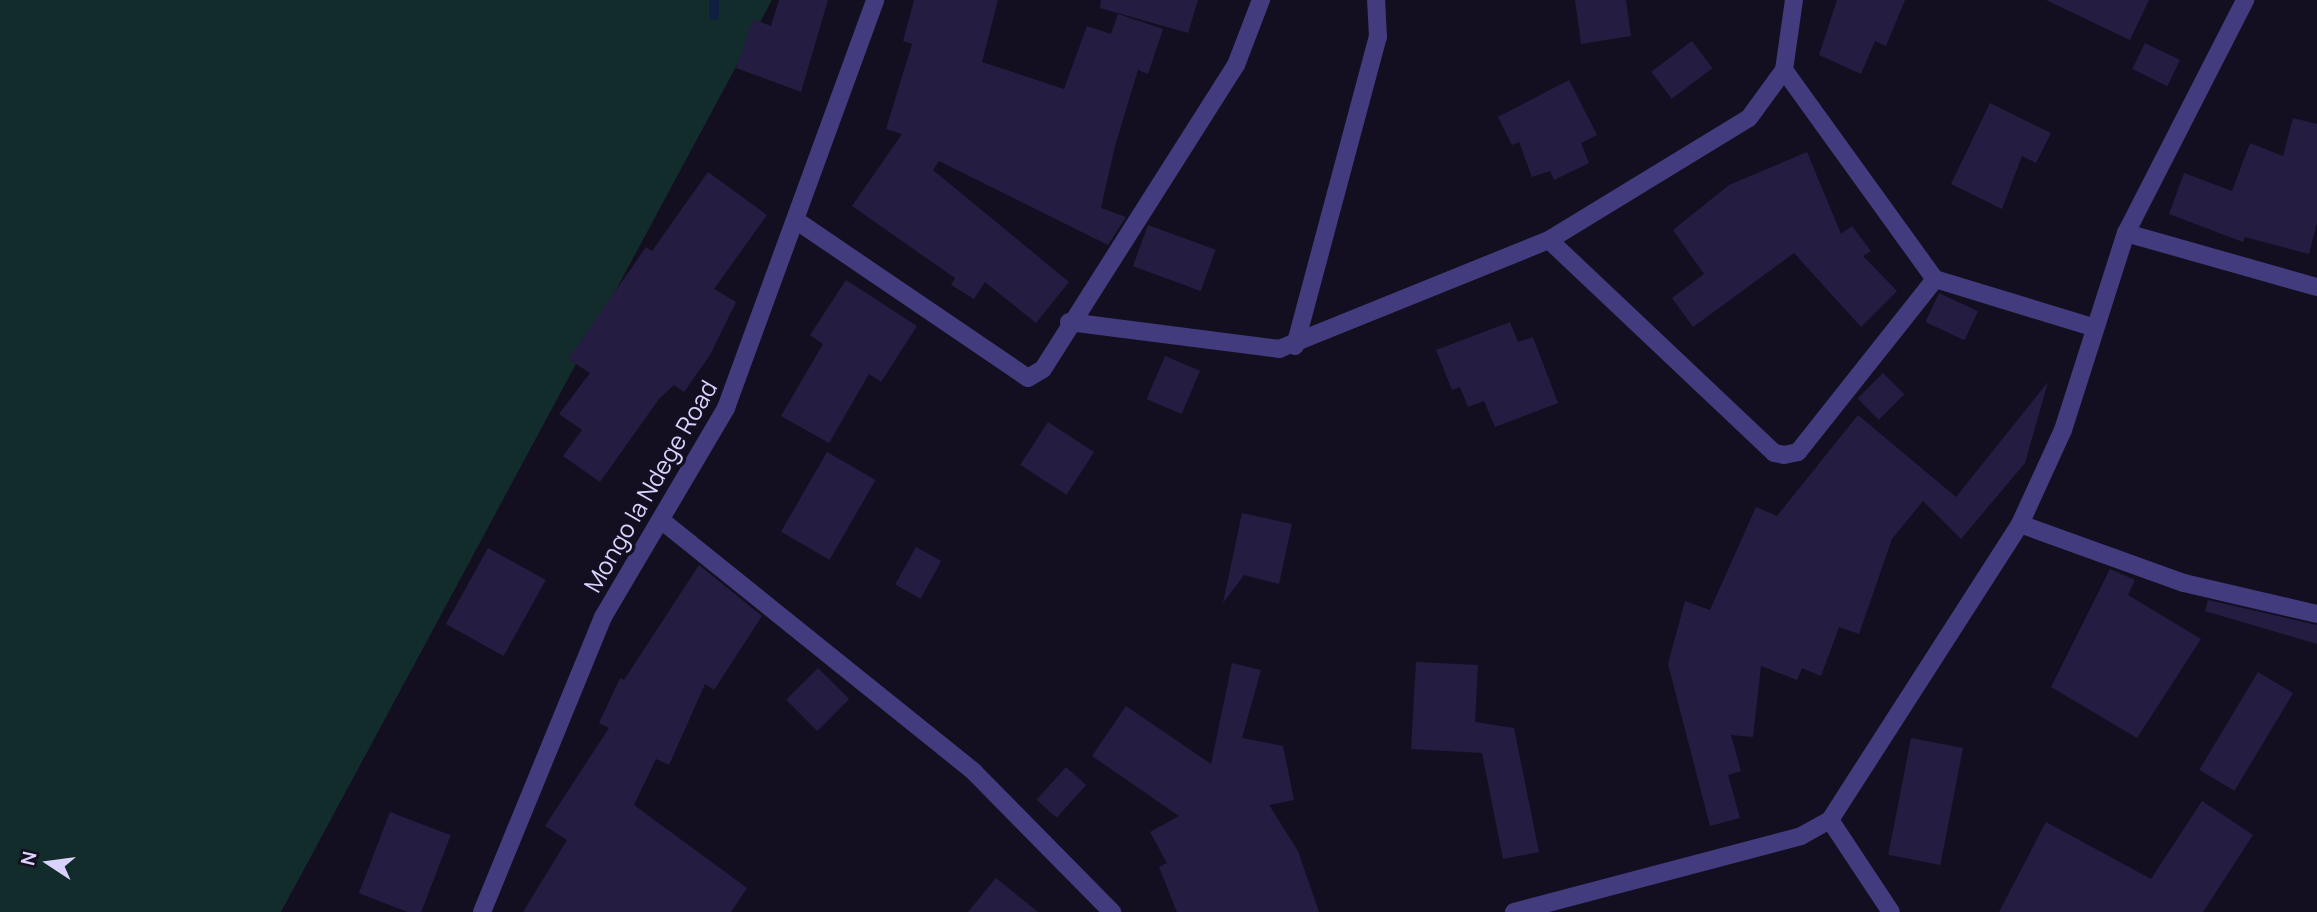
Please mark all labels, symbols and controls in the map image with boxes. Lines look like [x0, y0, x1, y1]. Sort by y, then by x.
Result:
street label: Mongo la Ndege Road [577, 375, 723, 597]
north arrow [14, 828, 84, 898]
text: N [14, 849, 43, 868]

